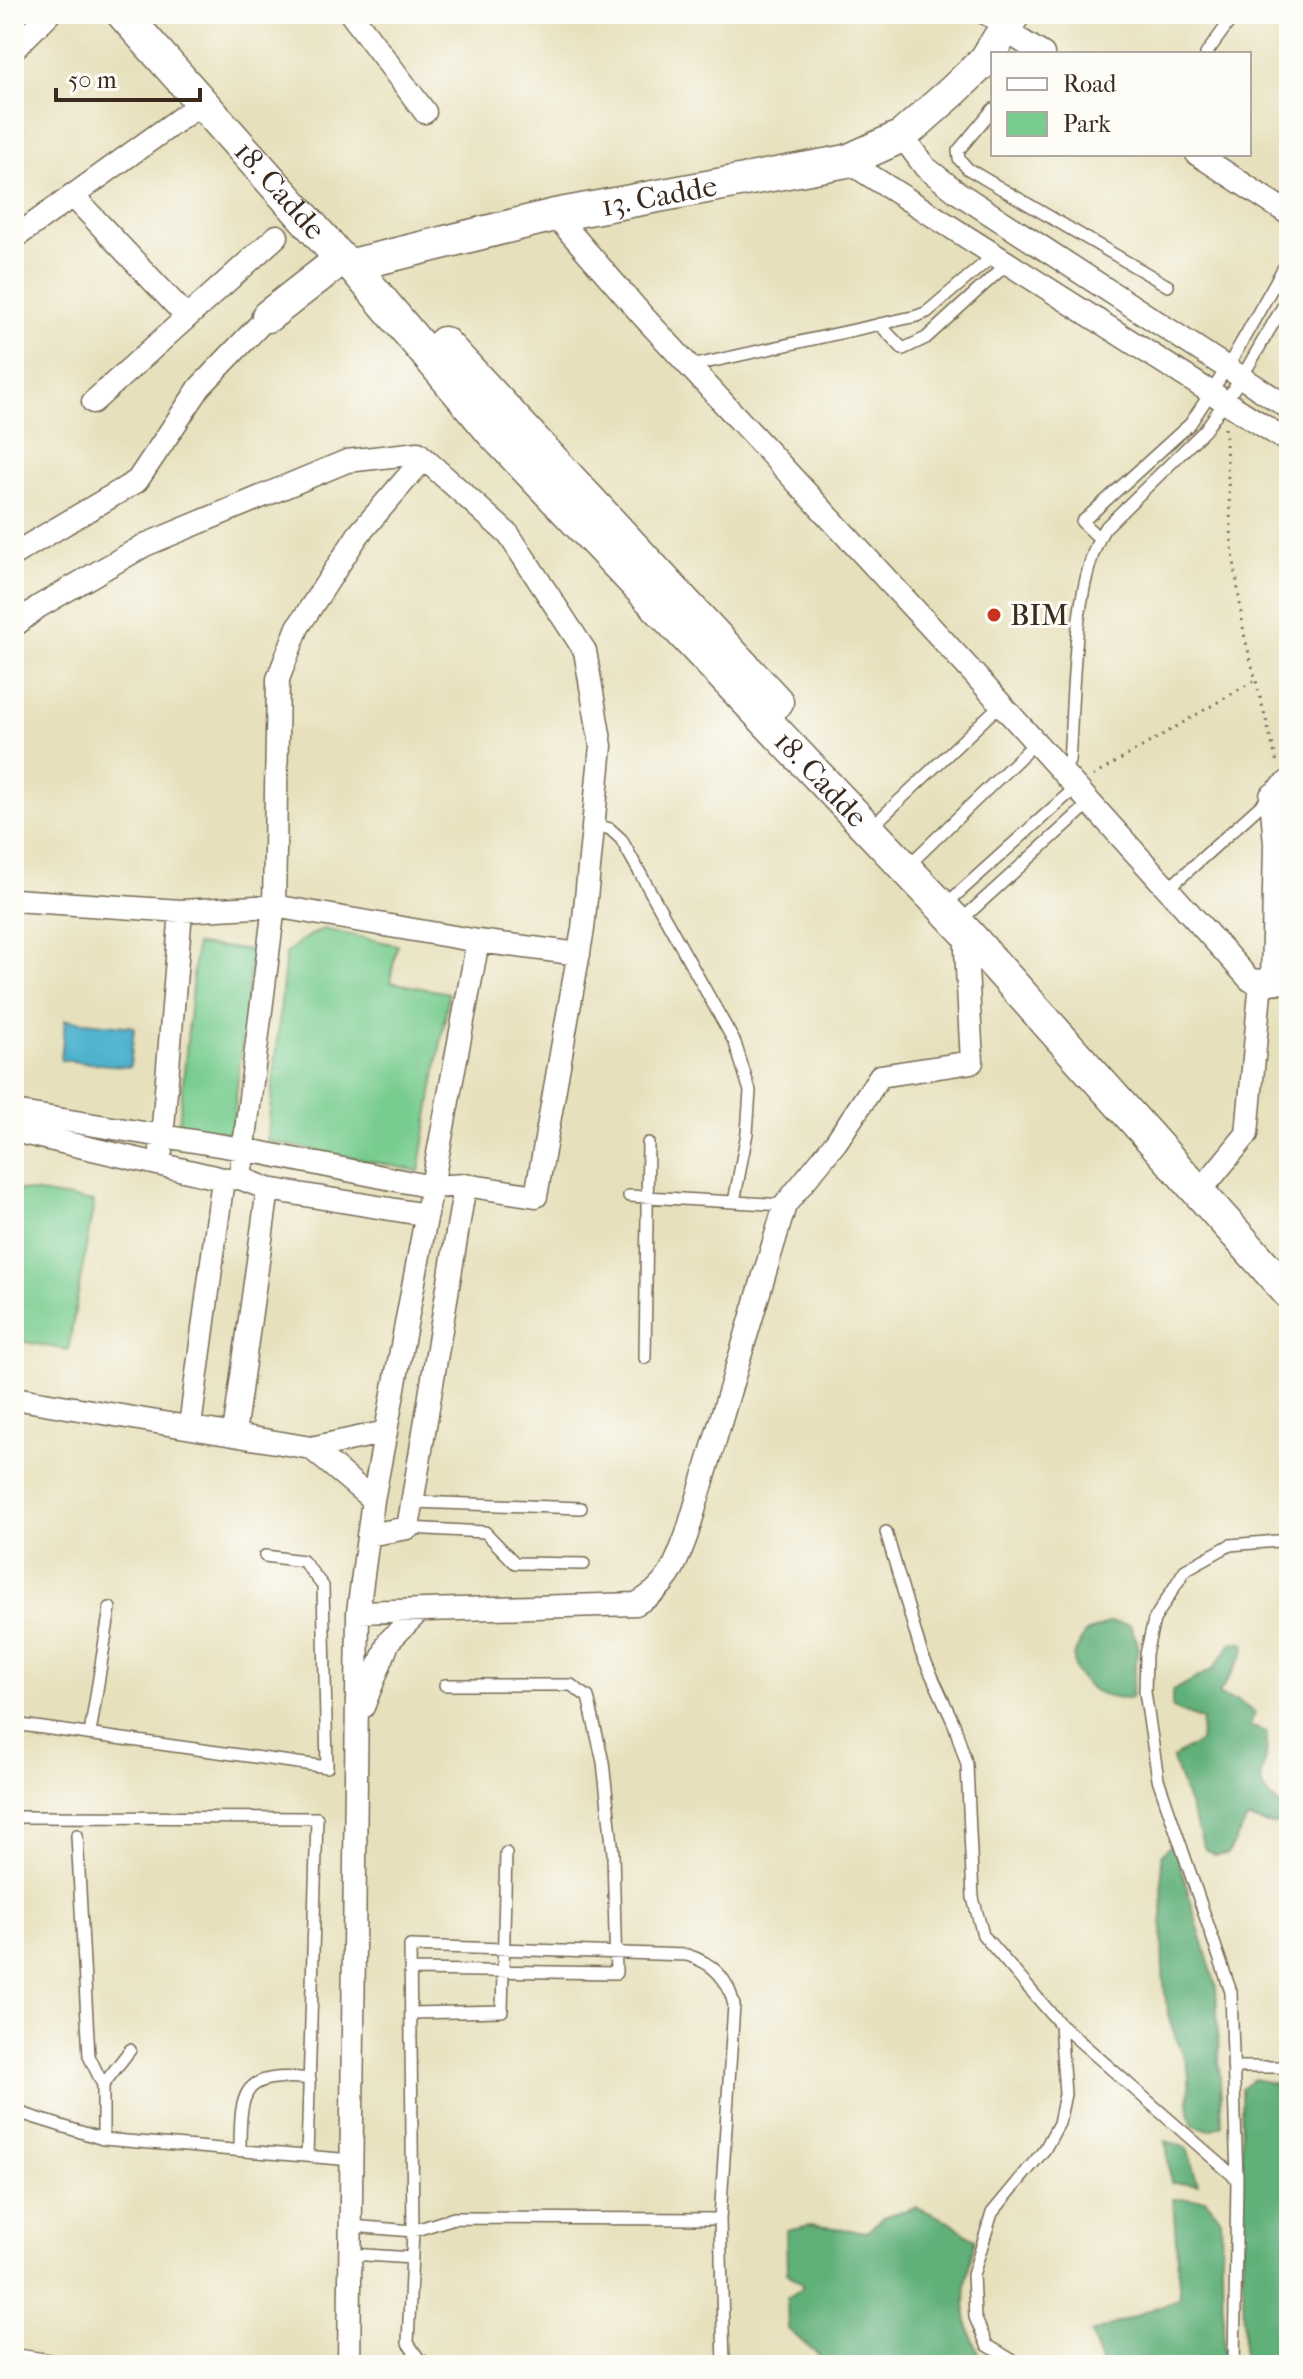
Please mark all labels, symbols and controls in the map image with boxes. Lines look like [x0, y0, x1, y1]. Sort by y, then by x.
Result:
scale bar [56, 52, 200, 102]
legend [991, 52, 1251, 156]
text: 50 m [68, 66, 117, 94]
text: Road [1063, 70, 1117, 98]
text: Park [1063, 110, 1111, 138]
street label: 18. Cadde [227, 134, 333, 247]
street label: 13. Cadde [598, 168, 720, 224]
place label: BIM [1010, 598, 1069, 633]
marker: BIM [985, 606, 1003, 624]
street label: 18. Cadde [767, 724, 875, 835]

